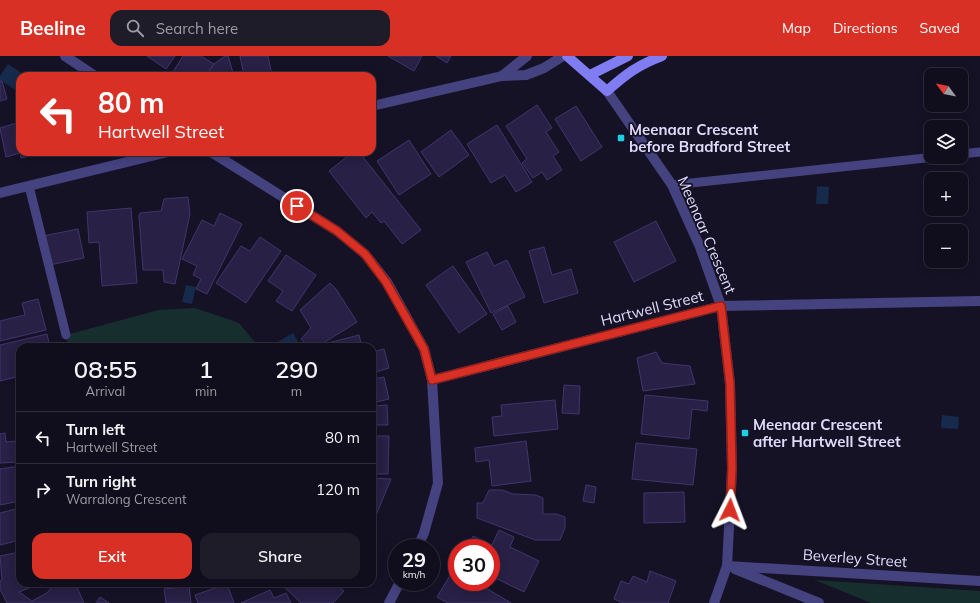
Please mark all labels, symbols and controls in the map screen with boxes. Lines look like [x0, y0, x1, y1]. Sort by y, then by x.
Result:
search box [110, 10, 390, 46]
text: Beeline [20, 16, 86, 40]
icon: search [124, 17, 146, 39]
text: Search here [156, 19, 238, 38]
text: Map [782, 19, 811, 37]
text: Directions [833, 19, 898, 37]
text: Saved [920, 19, 960, 37]
north arrow [924, 68, 968, 112]
map controls [924, 68, 968, 268]
text: 80 m [98, 85, 164, 120]
icon: left [32, 88, 84, 140]
text: Hartwell Street [98, 120, 224, 143]
place label: Meenaar Crescent before Bradford Street [629, 120, 790, 156]
button: layers [924, 120, 968, 164]
marker: Meenaar Crescent before Bradford Street [616, 133, 626, 143]
button: + [924, 172, 968, 216]
street label: Meenaar Crescent [674, 173, 740, 297]
pin [280, 189, 314, 223]
icon: arrive [286, 195, 308, 217]
button: − [924, 224, 968, 268]
street label: Hartwell Street [599, 286, 705, 330]
text: 08:55 [74, 354, 137, 384]
text: 1 [199, 354, 213, 384]
text: 290 [275, 354, 318, 384]
text: Arrival [86, 383, 125, 399]
text: min [195, 383, 217, 399]
text: m [291, 383, 302, 399]
place label: Meenaar Crescent after Hartwell Street [753, 415, 901, 451]
text: Turn left [66, 420, 125, 439]
icon: left [32, 427, 54, 449]
text: 80 m [325, 428, 360, 447]
marker: Meenaar Crescent after Hartwell Street [740, 428, 750, 438]
text: Hartwell Street [66, 439, 157, 455]
text: Turn right [66, 472, 136, 491]
icon: right [32, 479, 54, 501]
text: 120 m [316, 480, 360, 499]
position arrow [709, 489, 751, 531]
text: Warralong Crescent [66, 491, 187, 507]
button: Exit [32, 533, 192, 579]
button: Share [200, 533, 360, 579]
speed limit sign: 30 [448, 539, 500, 591]
street label: Beverley Street [802, 545, 908, 571]
text: 29 [402, 547, 426, 572]
text: km/h [403, 568, 425, 581]

